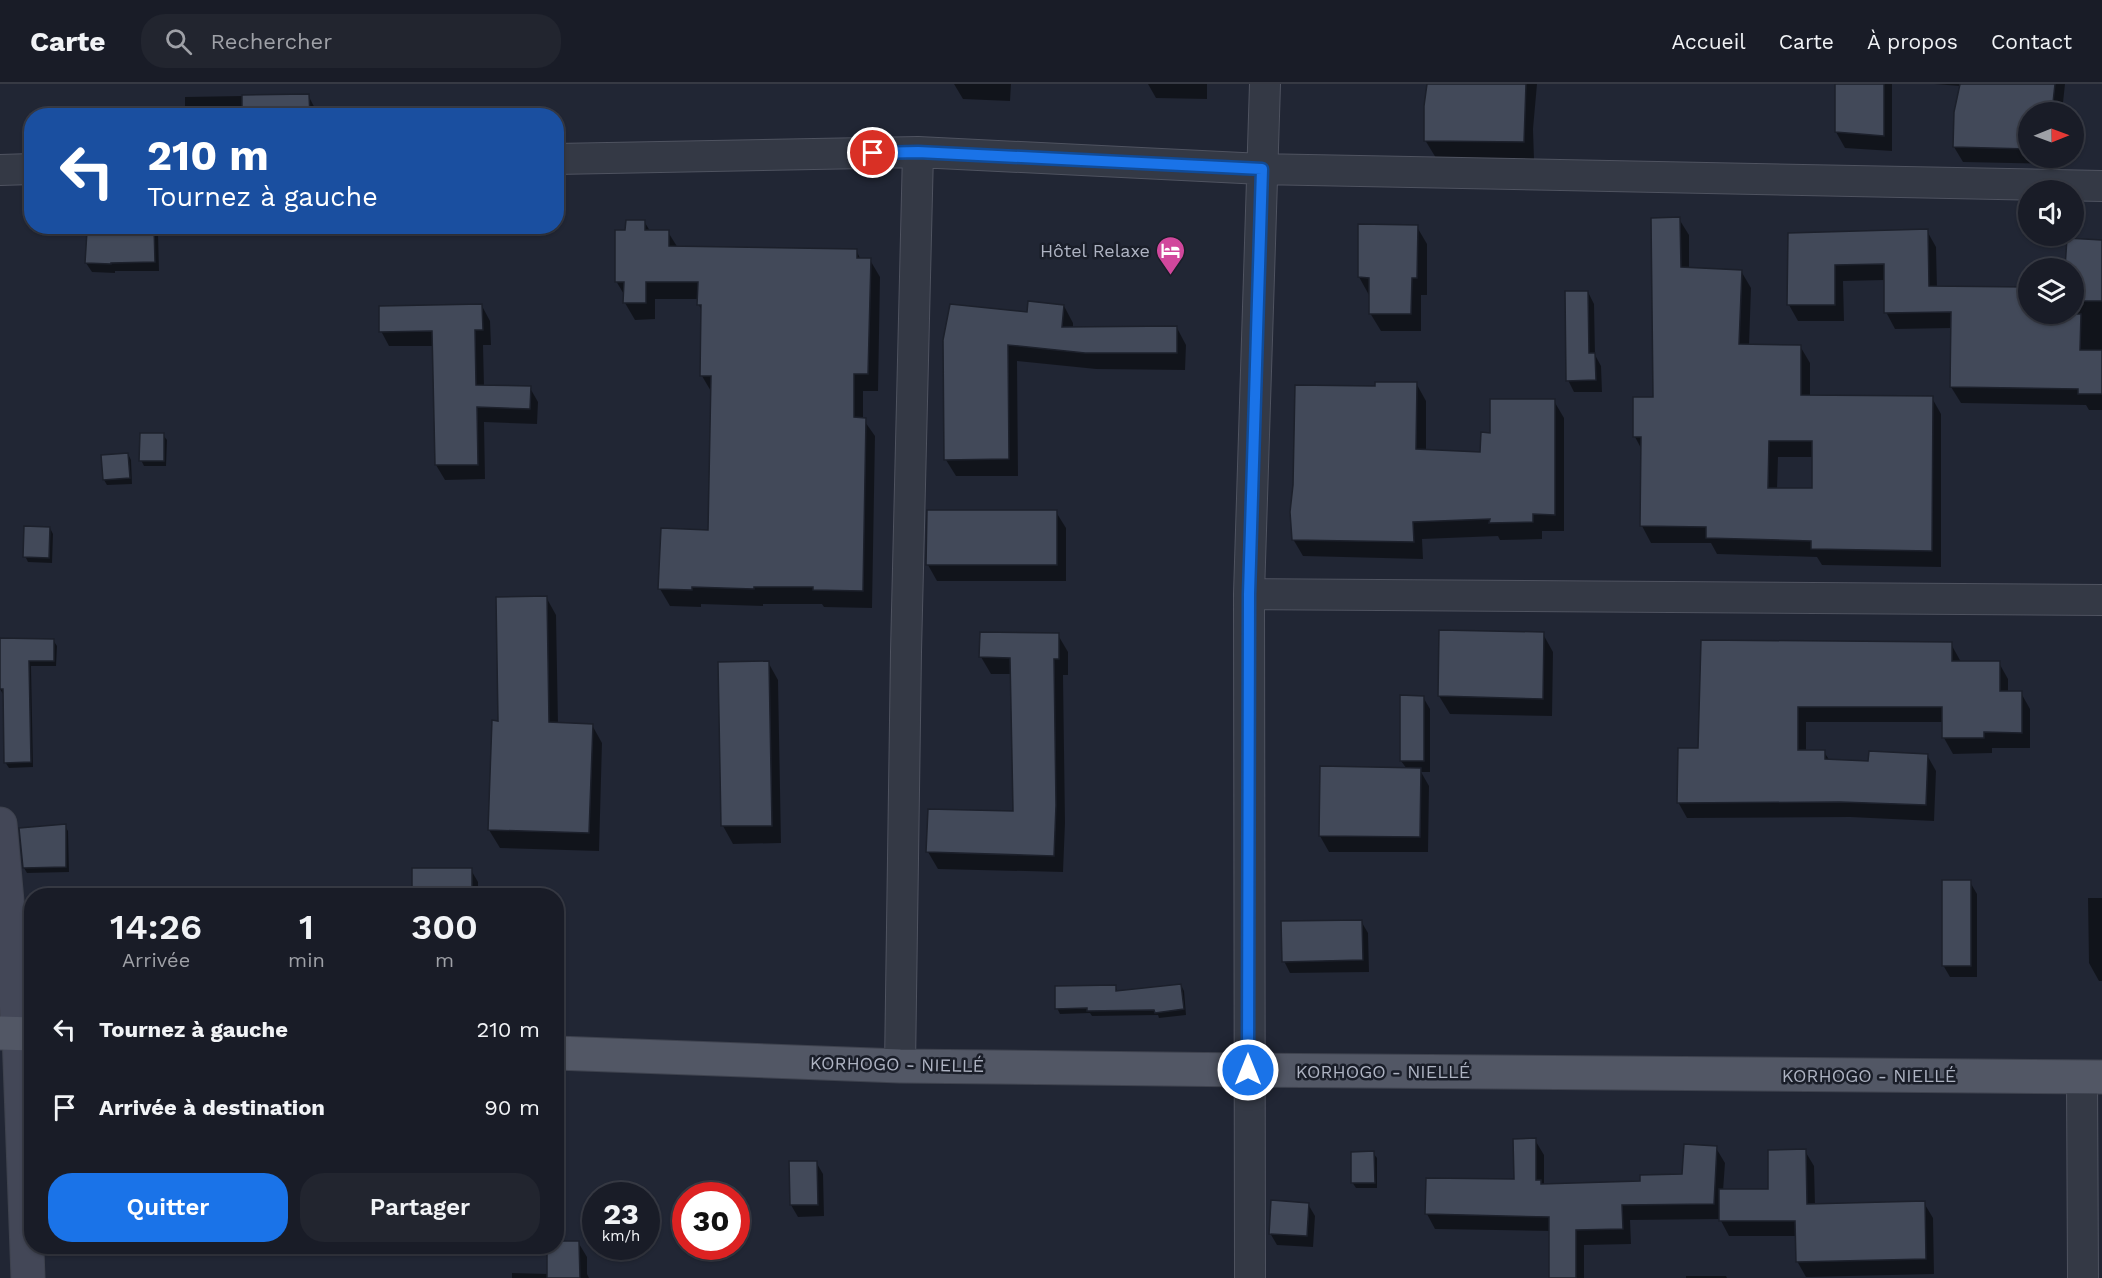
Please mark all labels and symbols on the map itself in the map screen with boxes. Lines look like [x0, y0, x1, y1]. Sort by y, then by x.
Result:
north arrow [2018, 102, 2084, 168]
pin [847, 127, 898, 178]
hotel icon: Hôtel Relaxe [1155, 234, 1187, 276]
place label: Hôtel Relaxe [1040, 240, 1150, 261]
position arrow [1216, 1038, 1280, 1102]
street label: KORHOGO - NIELLÉ [810, 1052, 984, 1076]
street label: KORHOGO - NIELLÉ [1296, 1061, 1470, 1082]
street label: KORHOGO - NIELLÉ [1782, 1065, 1956, 1086]
speed limit sign: 30 [672, 1182, 750, 1260]

